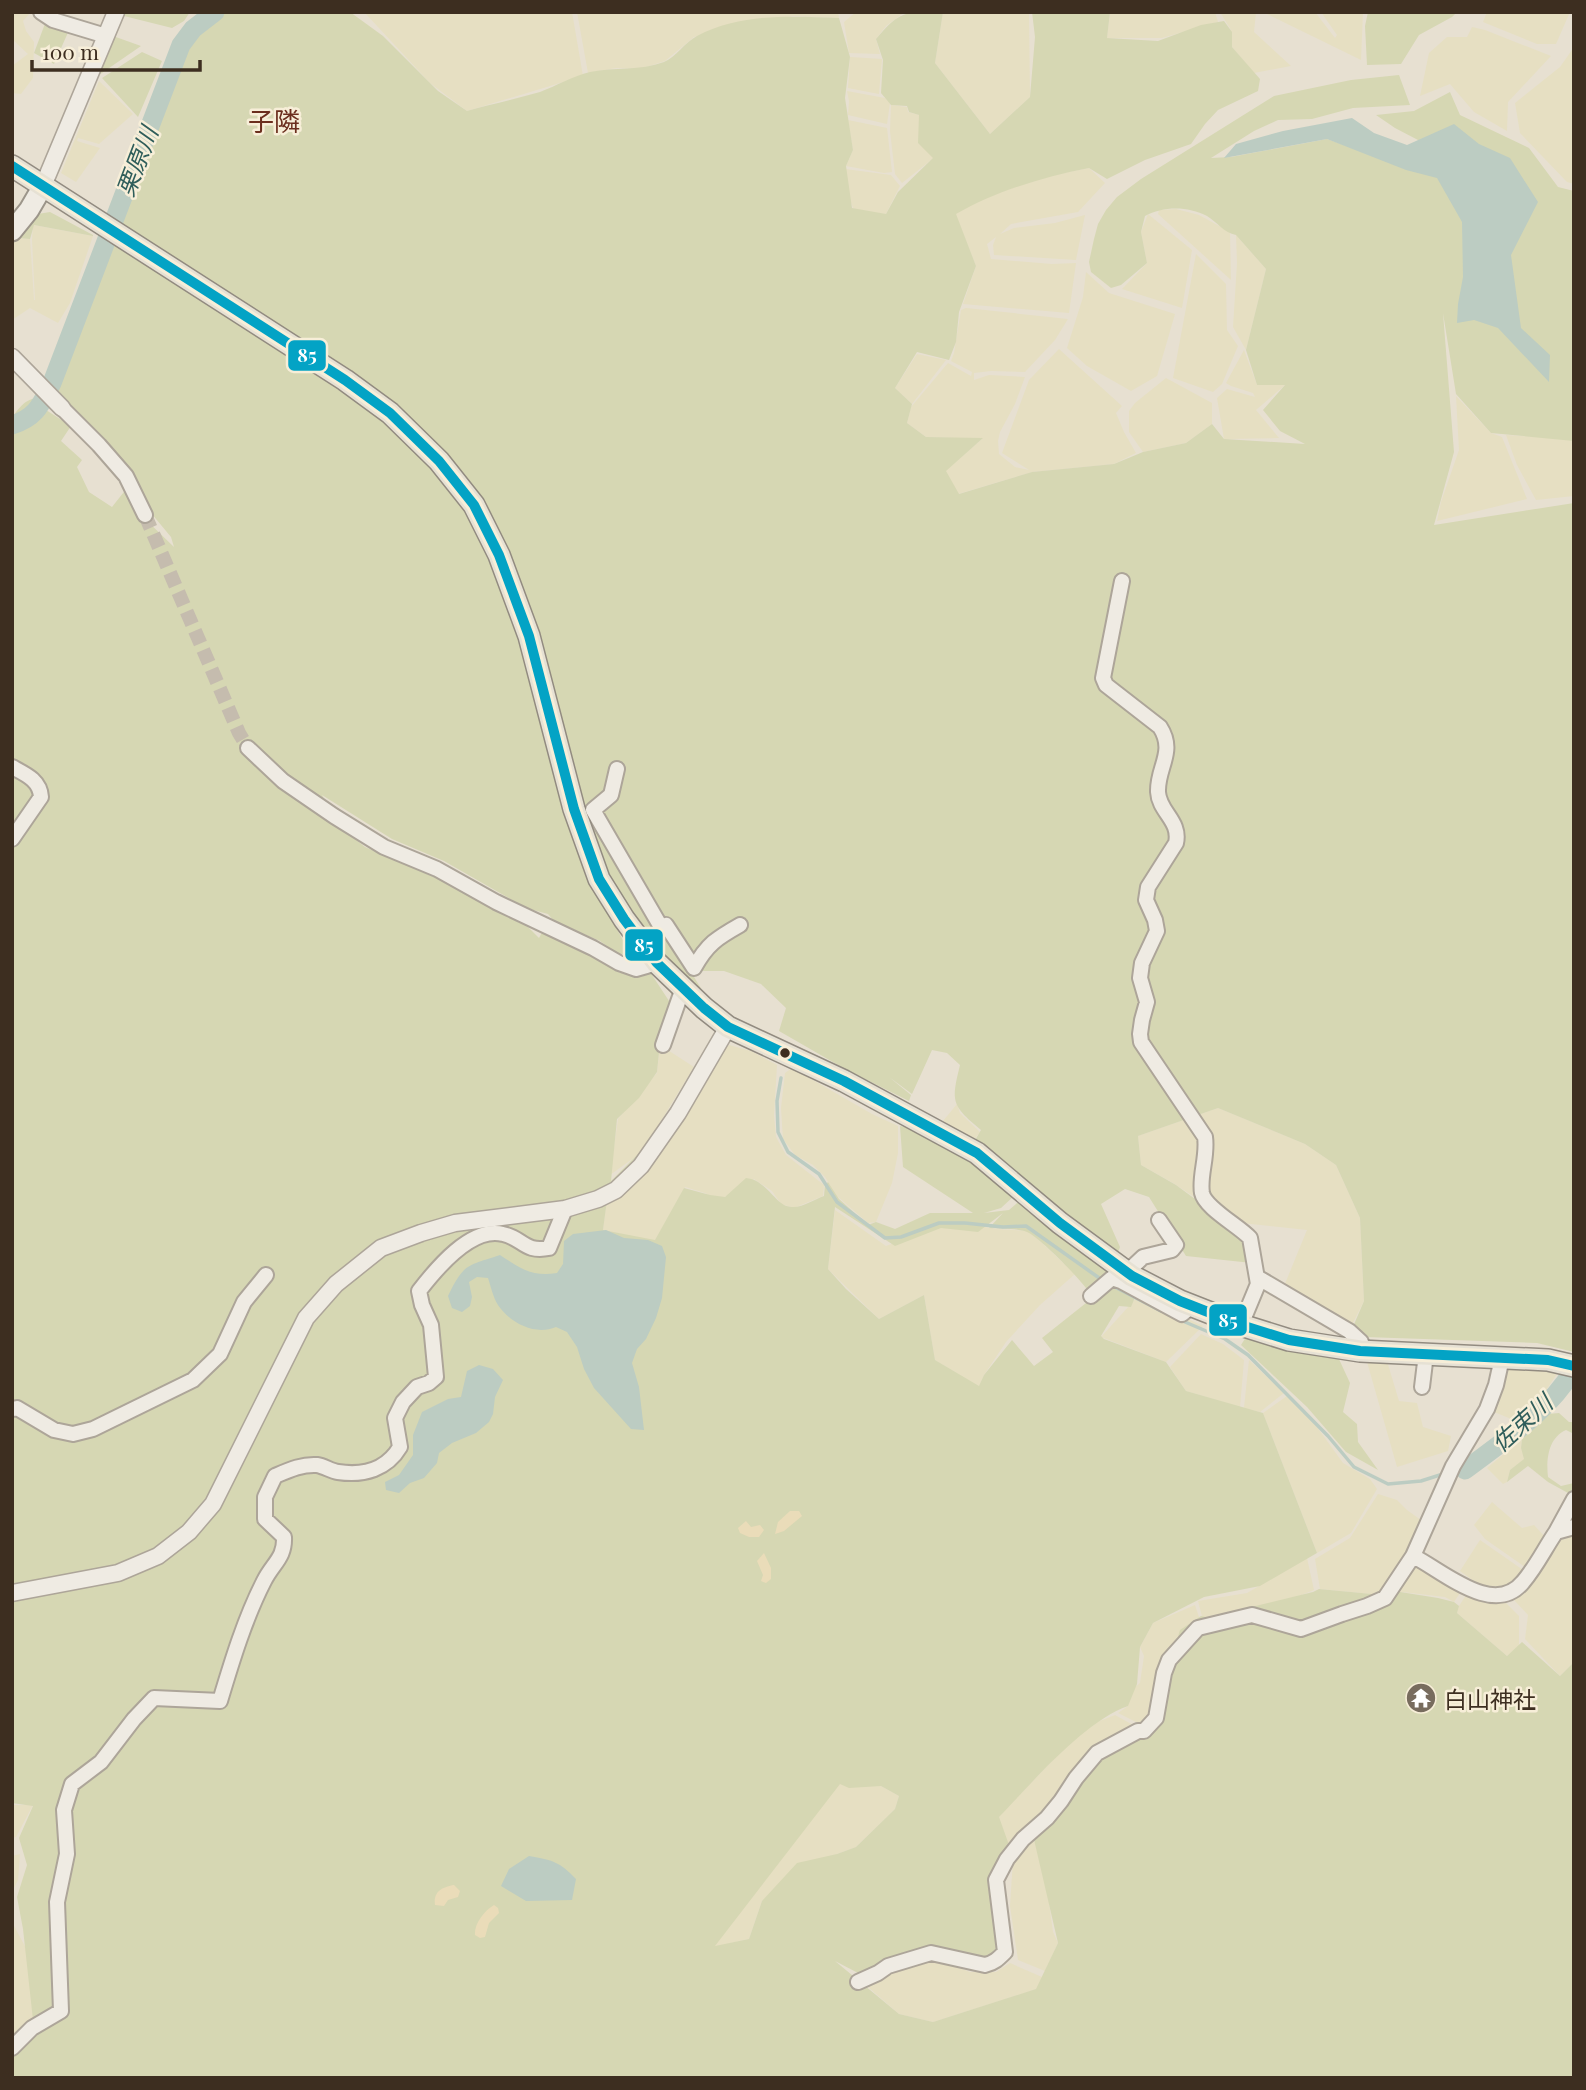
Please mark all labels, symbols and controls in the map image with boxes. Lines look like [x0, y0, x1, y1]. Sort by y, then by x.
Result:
scale bar [32, 28, 200, 72]
text: 100 m [42, 37, 99, 65]
district label: 子隣 [248, 103, 300, 138]
water label: 栗原川 [108, 119, 165, 200]
line badge: 85 [287, 339, 327, 372]
text: 85 [297, 341, 317, 367]
line badge: 85 [624, 928, 664, 962]
text: 85 [634, 931, 654, 957]
unlabelled marker [778, 1046, 792, 1060]
line badge: 85 [1208, 1303, 1248, 1337]
text: 85 [1218, 1306, 1238, 1332]
water label: 佐束川 [1484, 1384, 1561, 1458]
temple icon: 白山神社 [1404, 1681, 1438, 1715]
place label: 白山神社 [1444, 1683, 1536, 1714]

